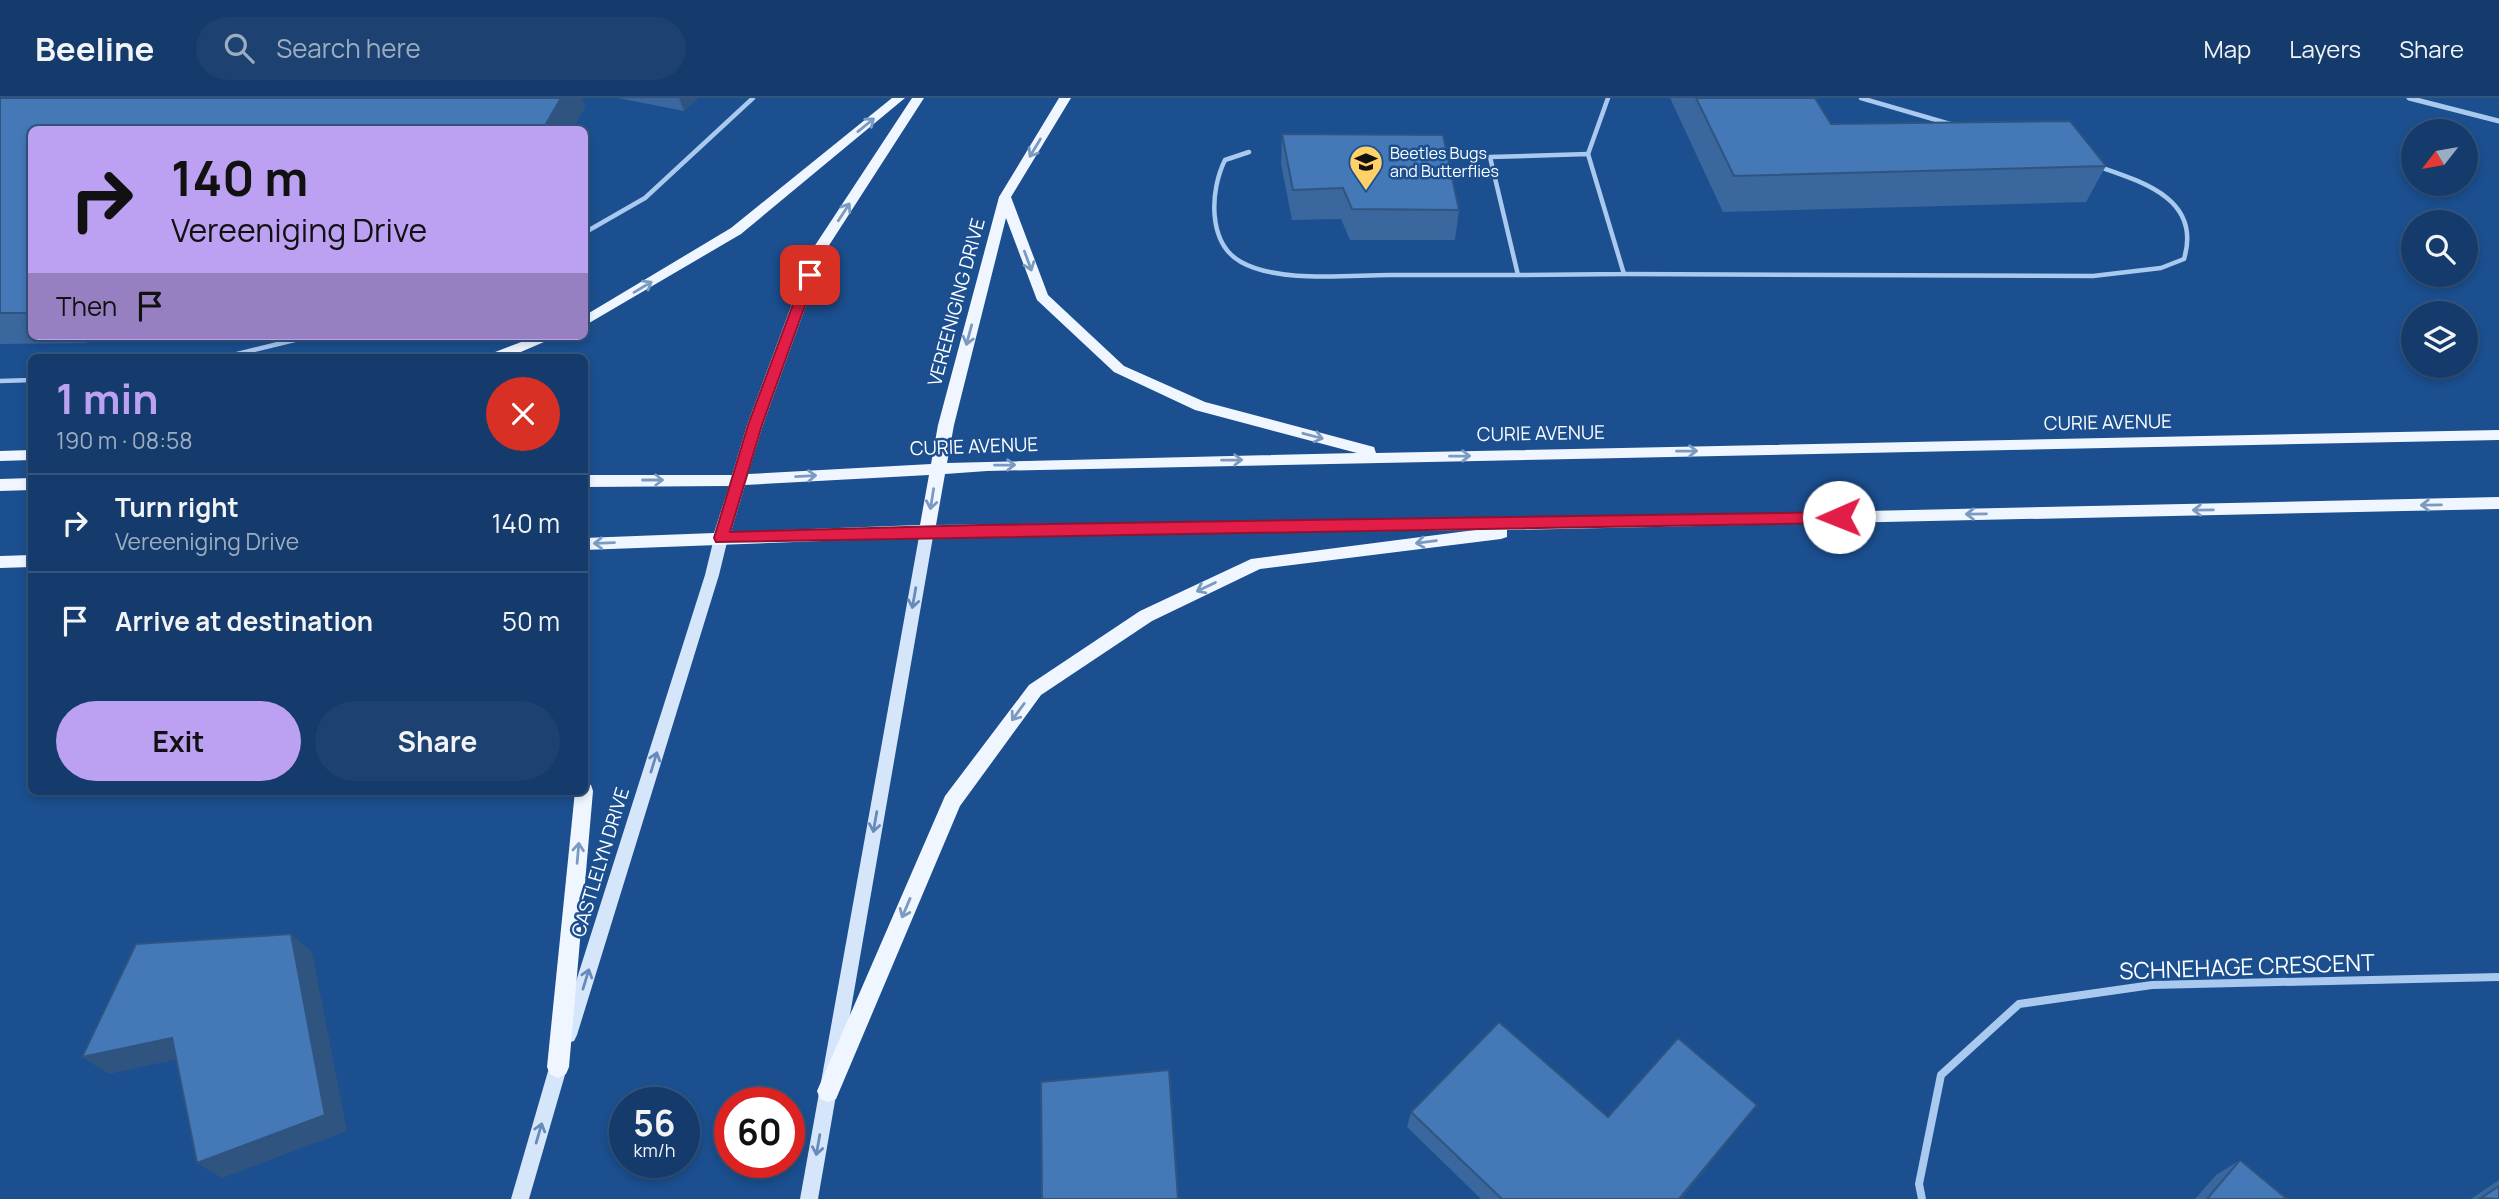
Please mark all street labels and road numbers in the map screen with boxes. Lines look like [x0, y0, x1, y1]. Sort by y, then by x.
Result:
street label: VEREENIGING DRIVE [921, 215, 991, 389]
street label: CURIE AVENUE [2044, 408, 2172, 436]
street label: CURIE AVENUE [1477, 419, 1605, 447]
street label: CURIE AVENUE [910, 431, 1038, 461]
street label: CASTLELYN DRIVE [565, 784, 635, 940]
street label: SCHNEHAGE CRESCENT [2119, 946, 2376, 986]

